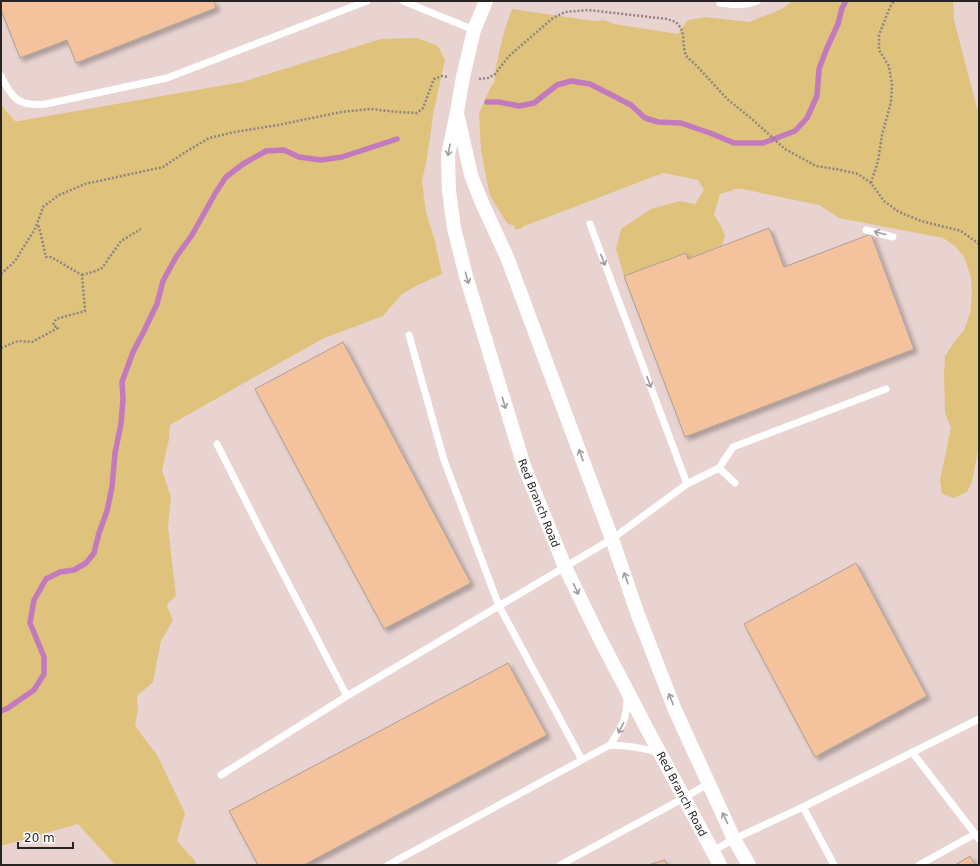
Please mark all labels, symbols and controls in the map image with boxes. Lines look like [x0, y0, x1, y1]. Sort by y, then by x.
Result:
one-way arrow [445, 144, 453, 157]
one-way arrow [874, 229, 887, 237]
one-way arrow [600, 254, 608, 266]
one-way arrow [464, 272, 471, 285]
one-way arrow [646, 376, 654, 388]
one-way arrow [501, 396, 508, 409]
one-way arrow [577, 450, 585, 462]
street label: Red Branch Road [515, 457, 562, 549]
one-way arrow [621, 572, 629, 584]
one-way arrow [573, 583, 580, 595]
one-way arrow [667, 694, 675, 706]
one-way arrow [616, 721, 624, 733]
street label: Red Branch Road [654, 750, 709, 839]
one-way arrow [721, 812, 728, 824]
scale bar [18, 824, 73, 850]
text: 20 m [24, 831, 55, 845]

